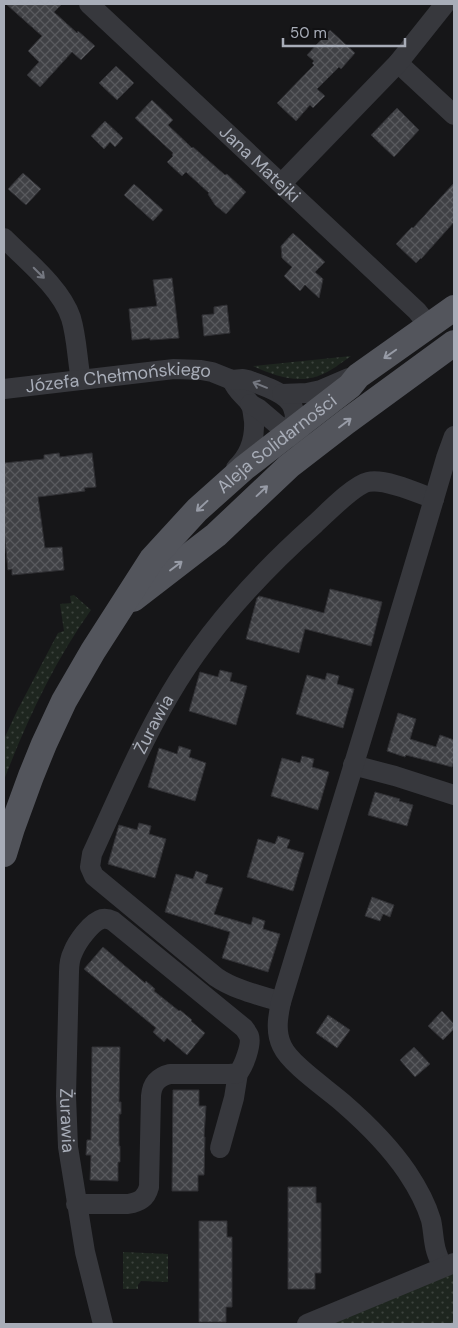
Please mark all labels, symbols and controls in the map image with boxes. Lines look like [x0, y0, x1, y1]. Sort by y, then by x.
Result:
scale bar [283, 15, 406, 47]
text: 50 m [290, 23, 327, 43]
street label: Jana Matejki [214, 120, 306, 208]
one-way arrow [32, 266, 44, 278]
one-way arrow [383, 349, 397, 359]
street label: Józefa Chełmońskiego [24, 357, 213, 398]
one-way arrow [253, 380, 268, 389]
street label: Aleja Solidarności [212, 389, 342, 499]
one-way arrow [338, 418, 352, 428]
one-way arrow [255, 485, 268, 497]
one-way arrow [195, 500, 208, 512]
one-way arrow [169, 561, 183, 571]
street label: Żurawia [128, 690, 179, 758]
street label: Żurawia [54, 1088, 81, 1154]

